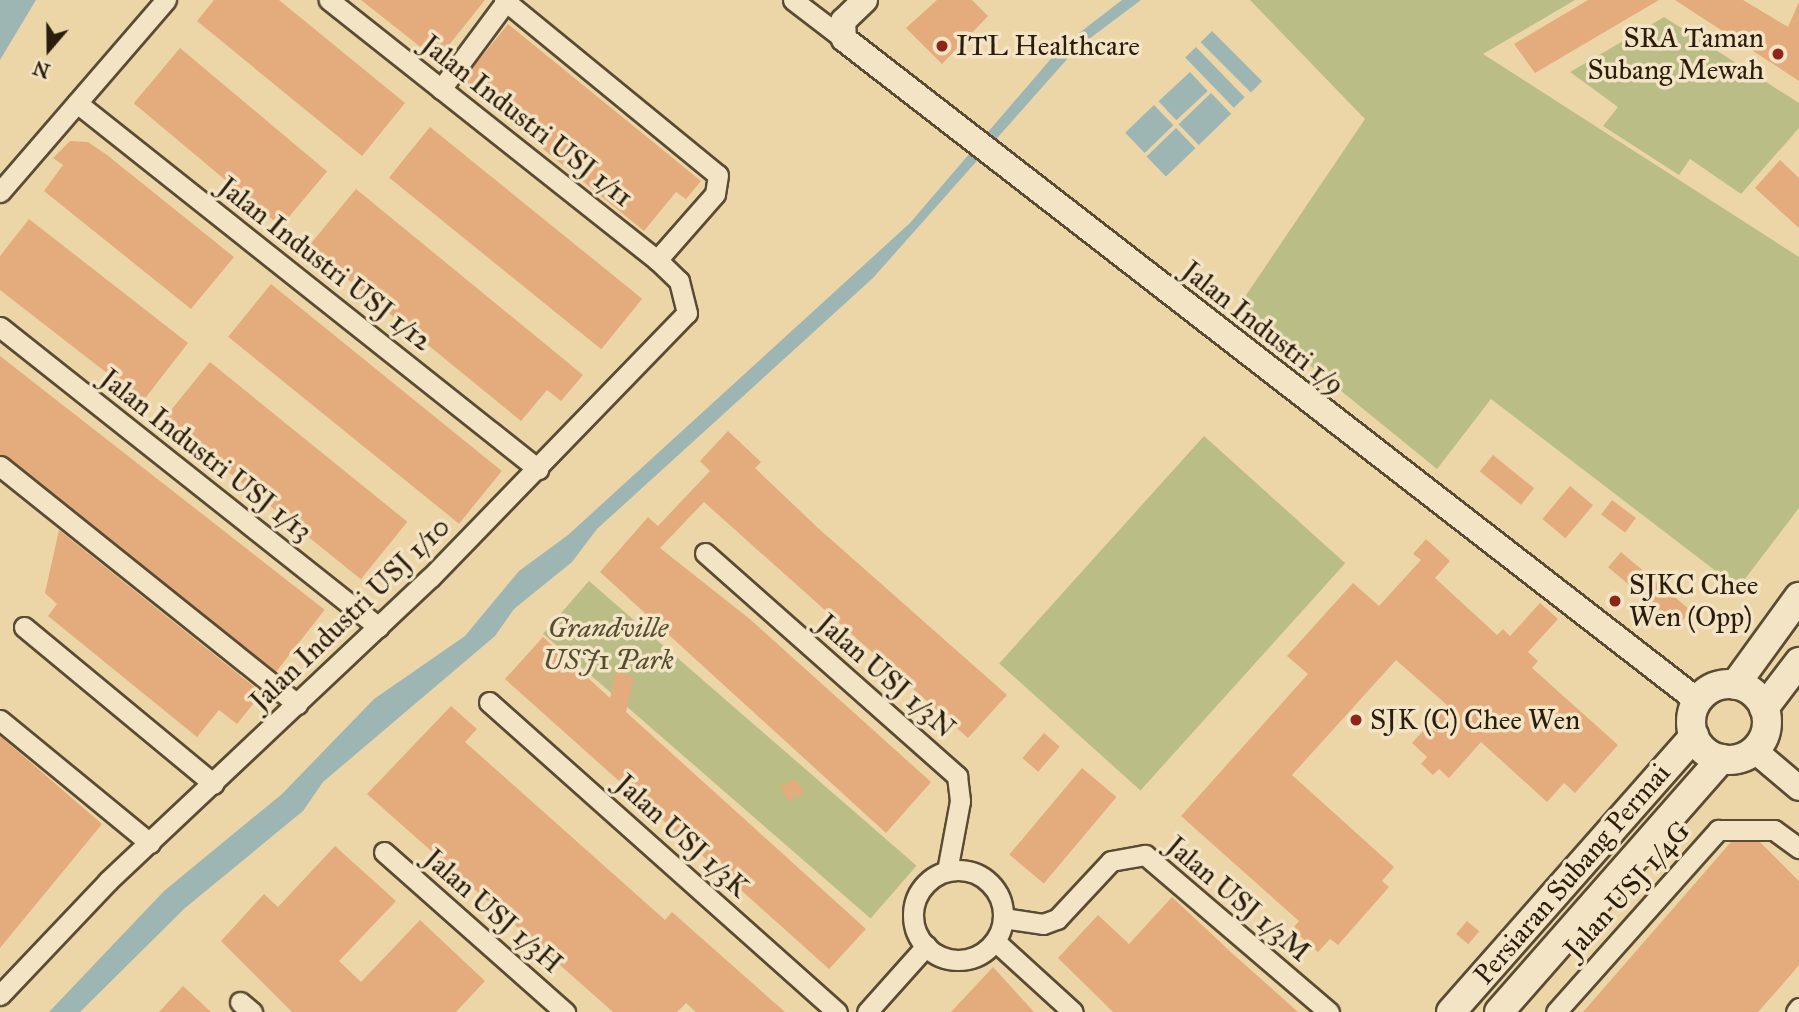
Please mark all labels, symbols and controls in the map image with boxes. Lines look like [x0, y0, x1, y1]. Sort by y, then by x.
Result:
north arrow [14, 14, 84, 84]
place label: SRA Taman Subang Mewah [1587, 21, 1764, 87]
street label: Jalan Industri USJ 1/11 [414, 28, 640, 214]
place label: ITL Healthcare [956, 29, 1140, 63]
marker: ITL Healthcare [934, 38, 950, 54]
marker: SRA Taman Subang Mewah [1770, 46, 1786, 62]
text: N [30, 56, 53, 83]
street label: Jalan Industri USJ 1/12 [211, 170, 439, 358]
street label: Jalan Industri 1/9 [1175, 254, 1351, 402]
street label: Jalan Industri USJ 1/13 [93, 362, 319, 548]
street label: Jalan Industri USJ 1/10 [243, 510, 457, 718]
place label: SJKC Chee Wen (Opp) [1629, 568, 1758, 634]
marker: SJKC Chee Wen (Opp) [1607, 593, 1623, 609]
street label: Jalan USJ 1/3N [810, 607, 962, 745]
park label: Grandville USJ1 Park [542, 611, 674, 677]
place label: SJK (C) Chee Wen [1370, 703, 1580, 737]
marker: SJK (C) Chee Wen [1348, 712, 1364, 728]
street label: Persiaran Subang Permai [1467, 757, 1677, 991]
street label: Jalan USJ 1/3K [608, 767, 756, 905]
street label: Jalan USJ 1/4G [1557, 815, 1697, 965]
street label: Jalan USJ 1/3M [1159, 829, 1317, 969]
street label: Jalan USJ 1/3H [417, 842, 569, 980]

